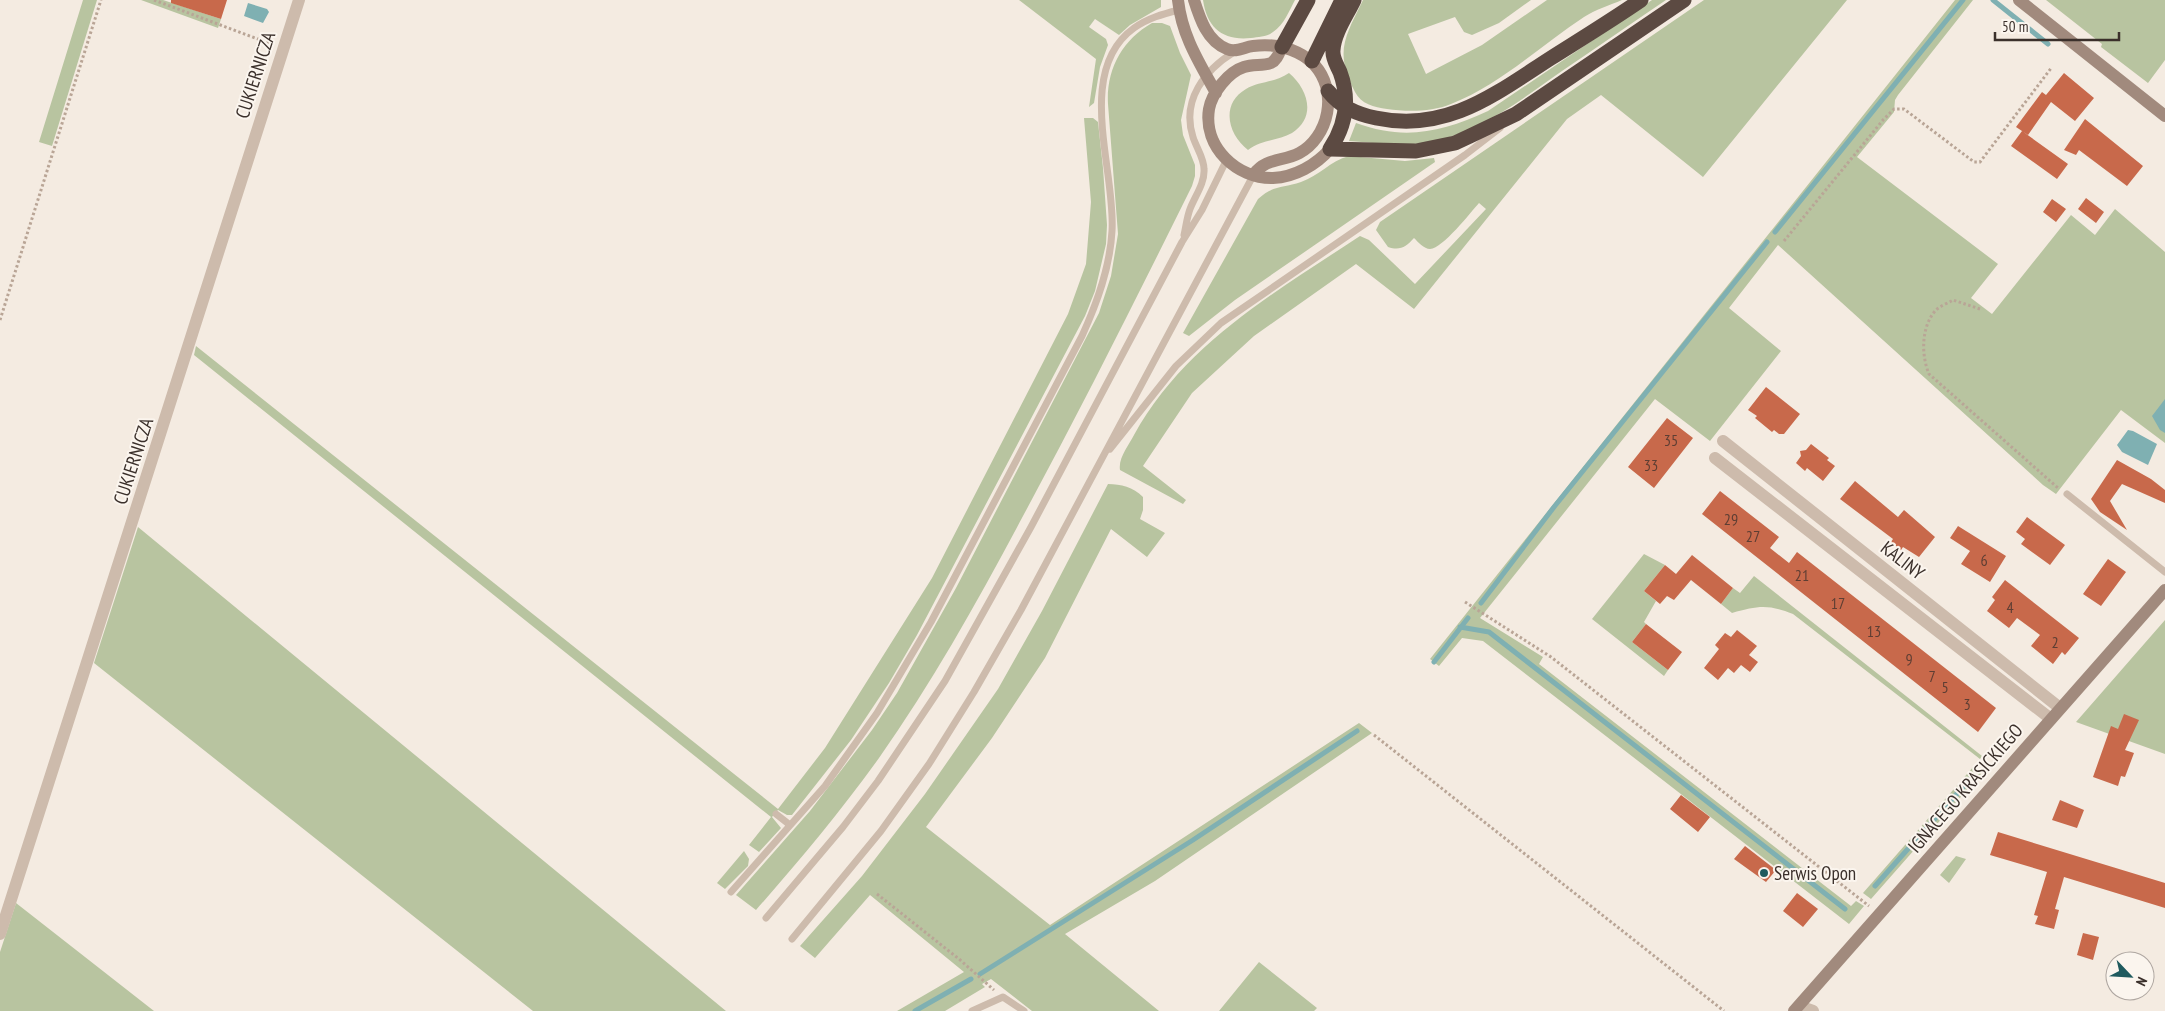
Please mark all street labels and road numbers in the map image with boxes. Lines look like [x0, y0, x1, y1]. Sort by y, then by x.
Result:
street label: CUKIERNICZA [230, 29, 280, 121]
street label: CUKIERNICZA [108, 415, 158, 507]
street label: KALINY [1876, 535, 1930, 585]
street label: IGNACEGO KRASICKIEGO [1902, 719, 2028, 857]

